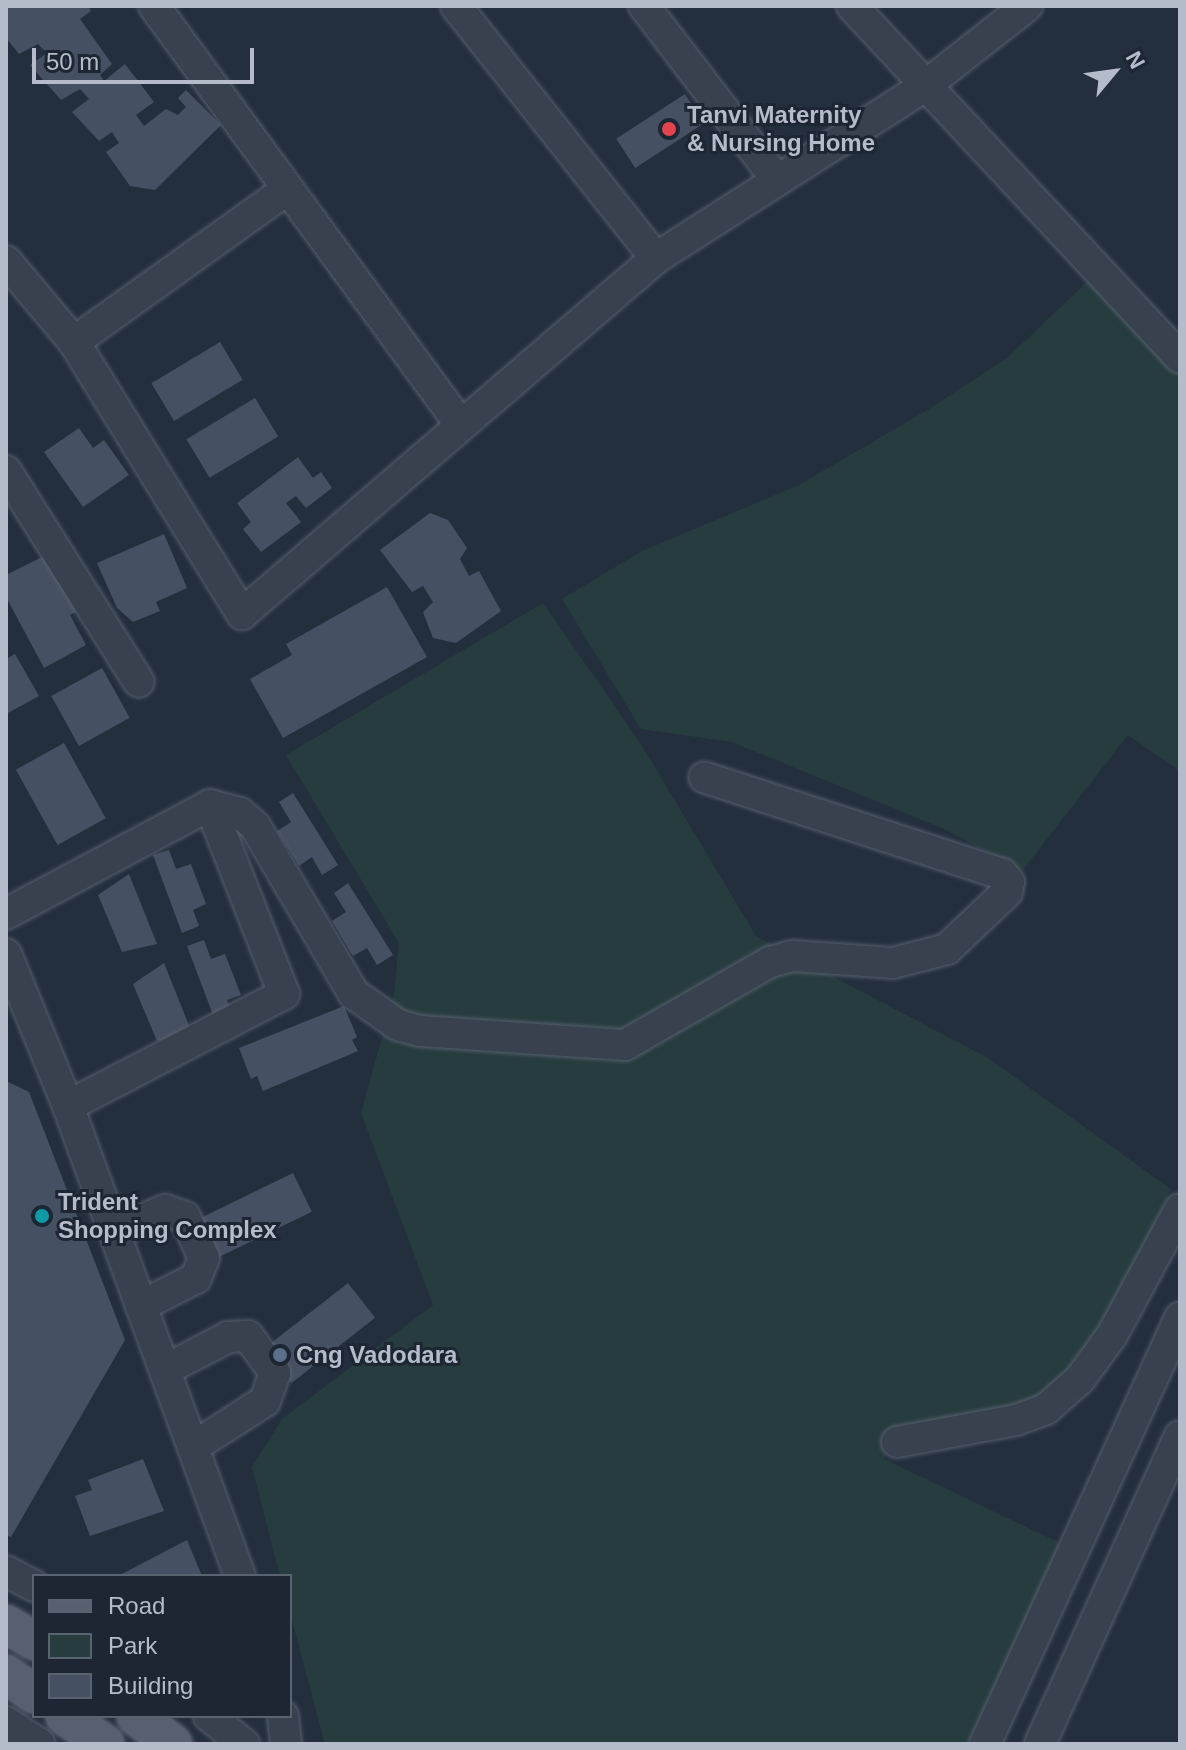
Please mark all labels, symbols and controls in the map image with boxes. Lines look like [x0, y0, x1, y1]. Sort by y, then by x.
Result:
scale bar [36, 32, 258, 82]
north arrow [1074, 32, 1154, 112]
text: N [1121, 47, 1150, 73]
text: 50 m [46, 48, 99, 75]
place label: Tanvi Maternity & Nursing Home [687, 101, 875, 157]
marker: Tanvi Maternity & Nursing Home [658, 118, 680, 140]
place label: Trident Shopping Complex [58, 1188, 277, 1244]
marker: Trident Shopping Complex [33, 1207, 51, 1225]
place label: Cng Vadodara [296, 1341, 457, 1369]
marker: Cng Vadodara [271, 1346, 289, 1364]
legend [32, 1574, 292, 1718]
text: Road [108, 1592, 165, 1619]
text: Park [108, 1632, 157, 1659]
text: Building [108, 1672, 193, 1699]

